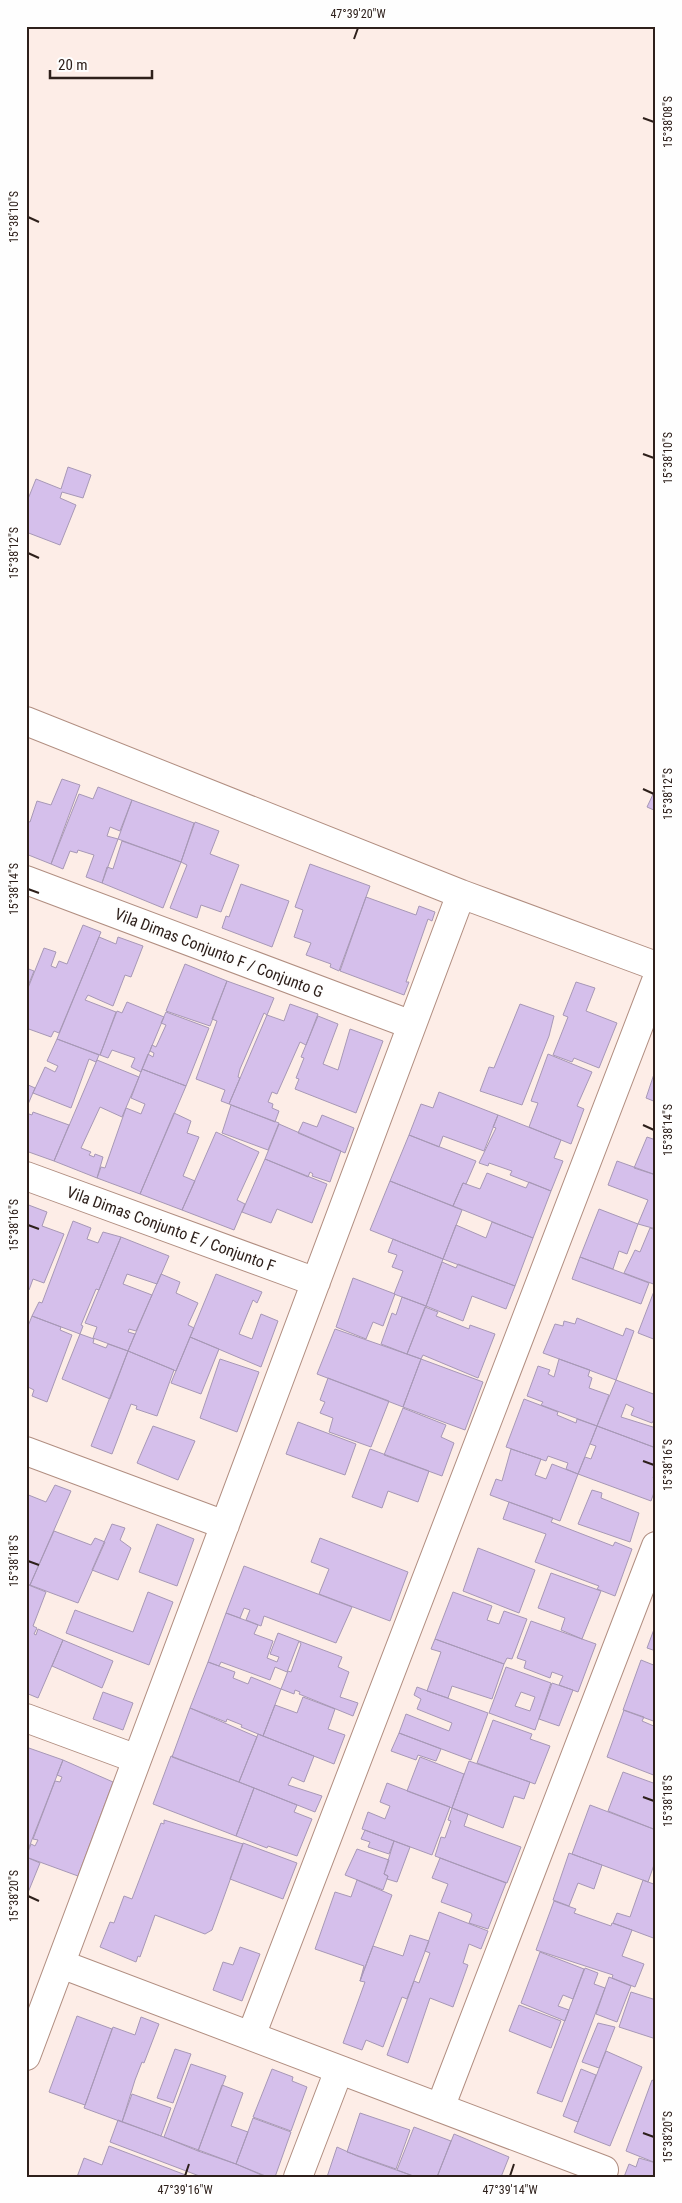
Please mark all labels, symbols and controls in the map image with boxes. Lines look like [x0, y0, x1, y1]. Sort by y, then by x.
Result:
text: 47°39'20"W [330, 7, 386, 21]
scale bar [50, 48, 152, 80]
text: 20 m [58, 56, 88, 74]
text: 15°38'08"S [661, 96, 675, 148]
text: 15°38'10"S [7, 191, 21, 243]
text: 15°38'10"S [661, 432, 675, 484]
text: 15°38'12"S [7, 527, 21, 579]
text: 15°38'12"S [661, 768, 675, 820]
text: 15°38'14"S [7, 863, 21, 915]
street label: Vila Dimas Conjunto F / Conjunto G [112, 904, 326, 1002]
text: 15°38'14"S [661, 1104, 675, 1156]
street label: Vila Dimas Conjunto E / Conjunto F [64, 1182, 278, 1276]
text: 15°38'16"S [7, 1199, 21, 1251]
text: 15°38'16"S [661, 1439, 675, 1491]
text: 15°38'18"S [7, 1535, 21, 1587]
text: 15°38'18"S [661, 1775, 675, 1827]
text: 15°38'20"S [7, 1870, 21, 1922]
text: 15°38'20"S [661, 2111, 675, 2163]
text: 47°39'16"W [157, 2183, 213, 2197]
text: 47°39'14"W [482, 2183, 538, 2197]

